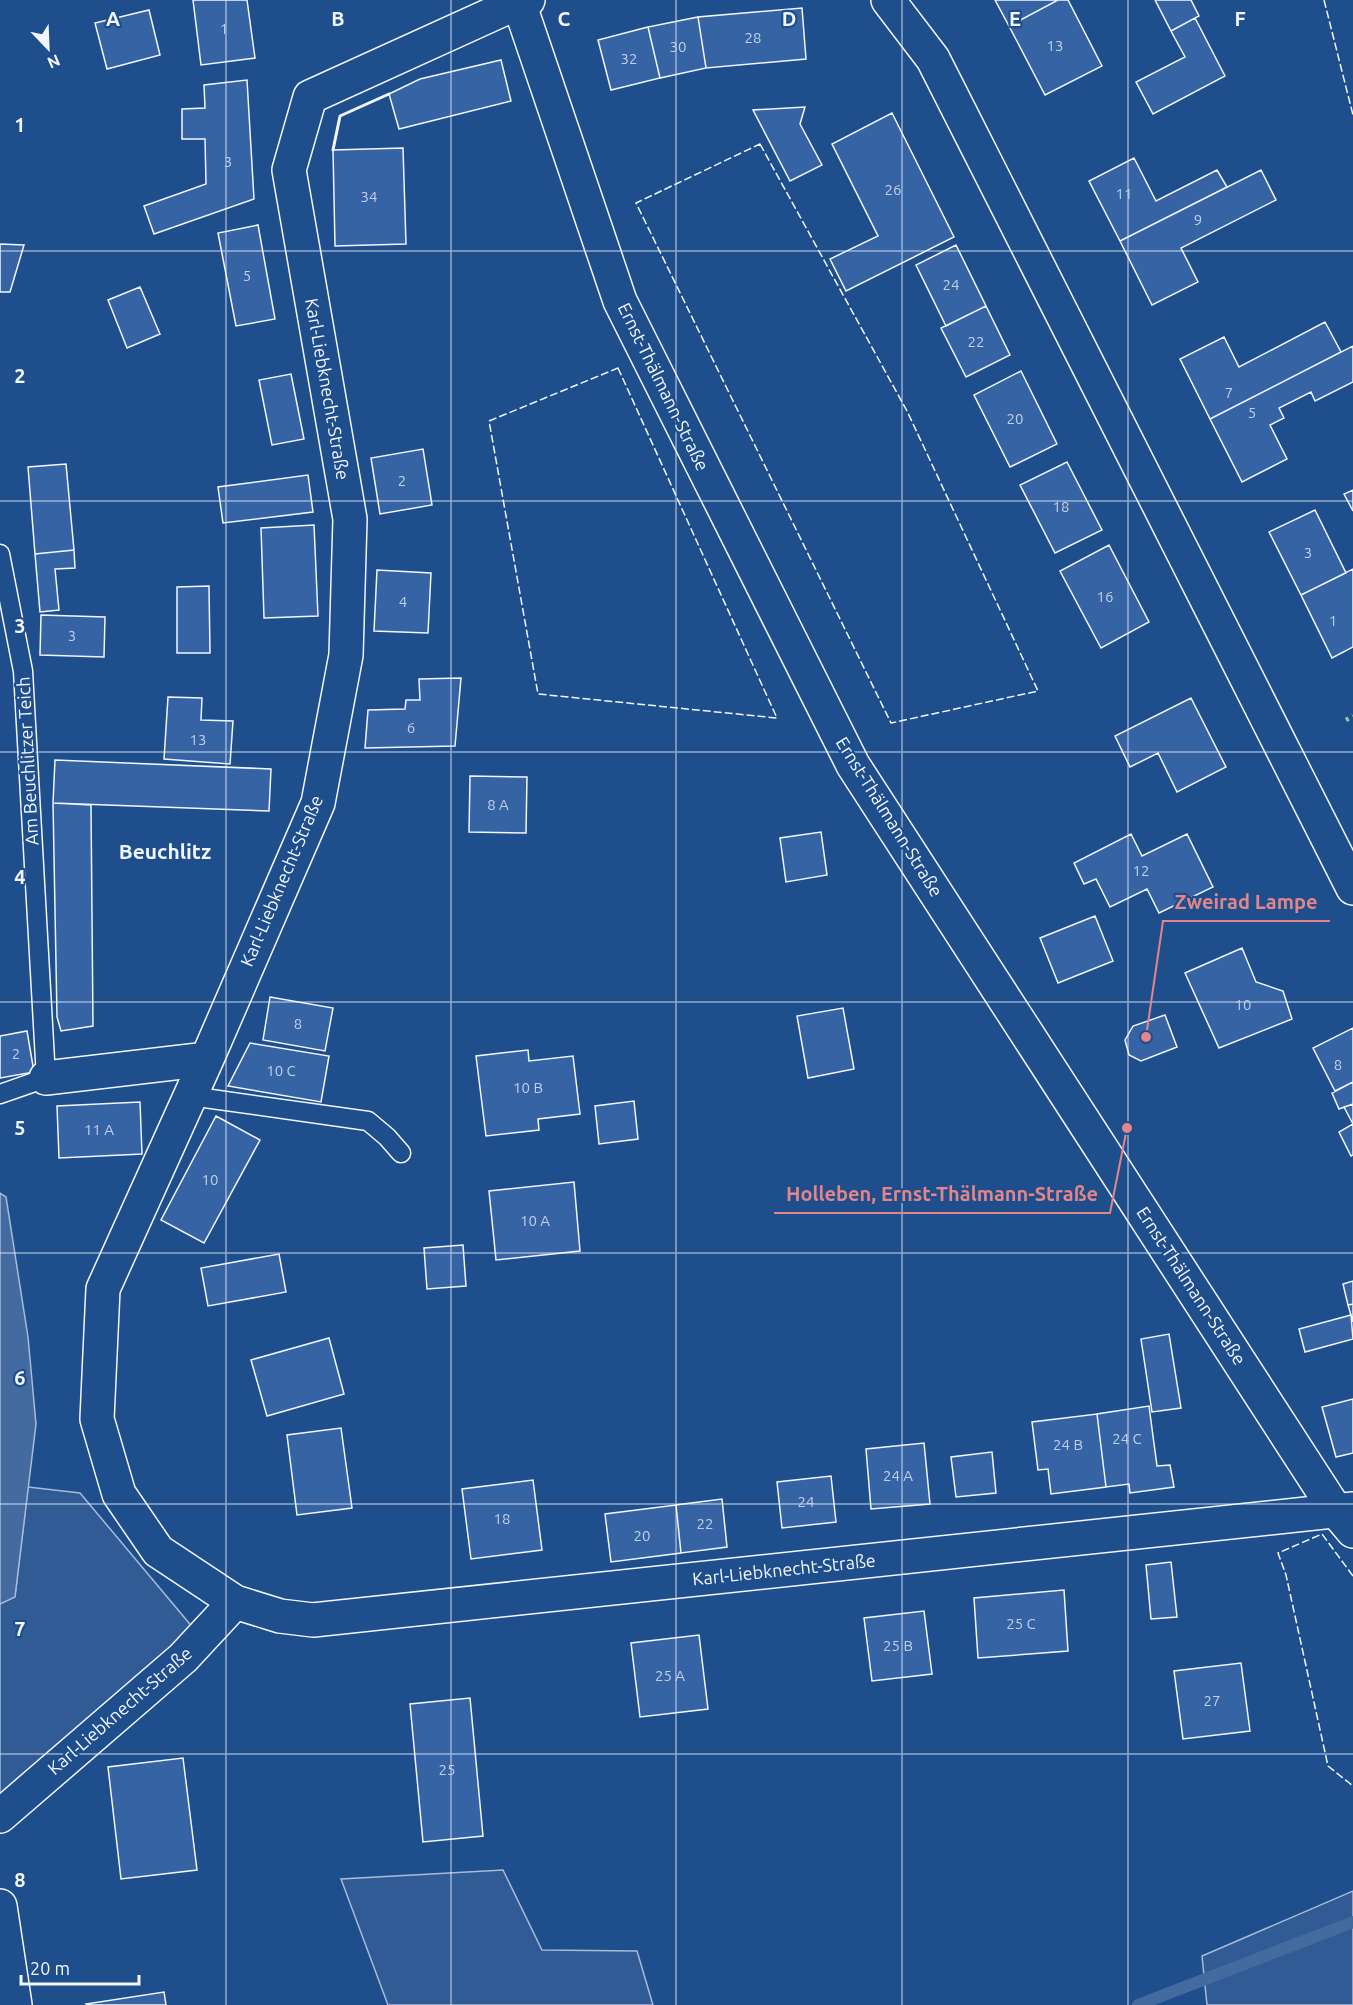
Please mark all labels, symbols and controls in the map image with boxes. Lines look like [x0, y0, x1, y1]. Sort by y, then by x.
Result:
text: A [106, 7, 120, 30]
text: B [331, 7, 345, 30]
text: C [558, 7, 571, 30]
text: D [782, 7, 796, 30]
text: E [1009, 7, 1021, 30]
text: F [1234, 7, 1246, 30]
north arrow [18, 18, 78, 78]
house number: 1 [220, 20, 228, 37]
house number: 28 [745, 29, 761, 46]
house number: 13 [1047, 37, 1063, 54]
house number: 30 [670, 38, 686, 55]
house number: 32 [621, 50, 637, 67]
text: N [45, 51, 63, 72]
text: 1 [14, 113, 26, 136]
house number: 3 [224, 153, 232, 170]
house number: 26 [885, 181, 901, 198]
house number: 11 [1116, 185, 1132, 202]
house number: 34 [361, 188, 377, 205]
house number: 9 [1194, 211, 1202, 228]
house number: 5 [243, 267, 251, 284]
house number: 24 [943, 276, 959, 293]
street label: Karl-Liebknecht-Straße [302, 296, 354, 481]
street label: Ernst-Thälmann-Straße [615, 299, 713, 474]
house number: 22 [968, 333, 984, 350]
text: 2 [14, 364, 26, 387]
house number: 7 [1225, 384, 1233, 401]
house number: 5 [1248, 404, 1256, 421]
house number: 20 [1007, 410, 1023, 427]
house number: 2 [398, 472, 406, 489]
house number: 18 [1053, 498, 1069, 515]
house number: 3 [1304, 544, 1312, 561]
house number: 16 [1097, 588, 1113, 605]
house number: 4 [399, 593, 407, 610]
house number: 1 [1329, 612, 1337, 629]
text: 3 [14, 614, 26, 637]
house number: 3 [68, 627, 76, 644]
street label: Am Beuchlitzer Teich [13, 676, 41, 846]
house number: 6 [407, 719, 415, 736]
house number: 13 [190, 731, 206, 748]
street label: Ernst-Thälmann-Straße [833, 733, 947, 900]
street label: Karl-Liebknecht-Straße [236, 792, 326, 969]
house number: 8 A [487, 796, 509, 813]
district label: Beuchlitz [119, 839, 211, 863]
house number: 12 [1133, 862, 1149, 879]
text: 4 [14, 865, 26, 888]
callout: Zweirad Lampe [1163, 883, 1330, 921]
text: Zweirad Lampe [1175, 890, 1317, 913]
house number: 10 [1235, 996, 1251, 1013]
house number: 8 [294, 1015, 302, 1032]
house number: 2 [12, 1045, 20, 1062]
house number: 8 [1334, 1056, 1342, 1073]
house number: 10 C [266, 1062, 296, 1079]
house number: 10 B [513, 1079, 543, 1096]
text: 5 [14, 1116, 26, 1139]
house number: 11 A [84, 1121, 114, 1138]
house number: 10 [202, 1171, 218, 1188]
callout: Holleben, Ernst-Thälmann-Straße [774, 1175, 1110, 1213]
text: Holleben, Ernst-Thälmann-Straße [786, 1182, 1098, 1205]
street label: Ernst-Thälmann-Straße [1133, 1203, 1250, 1368]
house number: 10 A [520, 1212, 550, 1229]
text: 6 [14, 1366, 26, 1389]
house number: 24 C [1112, 1430, 1142, 1447]
house number: 24 B [1053, 1436, 1083, 1453]
house number: 24 A [883, 1467, 913, 1484]
house number: 24 [798, 1493, 814, 1510]
house number: 18 [494, 1510, 510, 1527]
house number: 22 [697, 1515, 713, 1532]
house number: 20 [634, 1527, 650, 1544]
street label: Karl-Liebknecht-Straße [691, 1549, 876, 1589]
house number: 25 C [1006, 1615, 1036, 1632]
text: 7 [14, 1617, 26, 1640]
house number: 25 B [883, 1637, 913, 1654]
street label: Karl-Liebknecht-Straße [43, 1642, 195, 1778]
house number: 25 A [655, 1667, 685, 1684]
house number: 27 [1204, 1692, 1220, 1709]
house number: 25 [439, 1761, 455, 1778]
text: 8 [14, 1868, 26, 1891]
scale bar [21, 1948, 140, 1986]
text: 20 m [30, 1958, 70, 1978]

